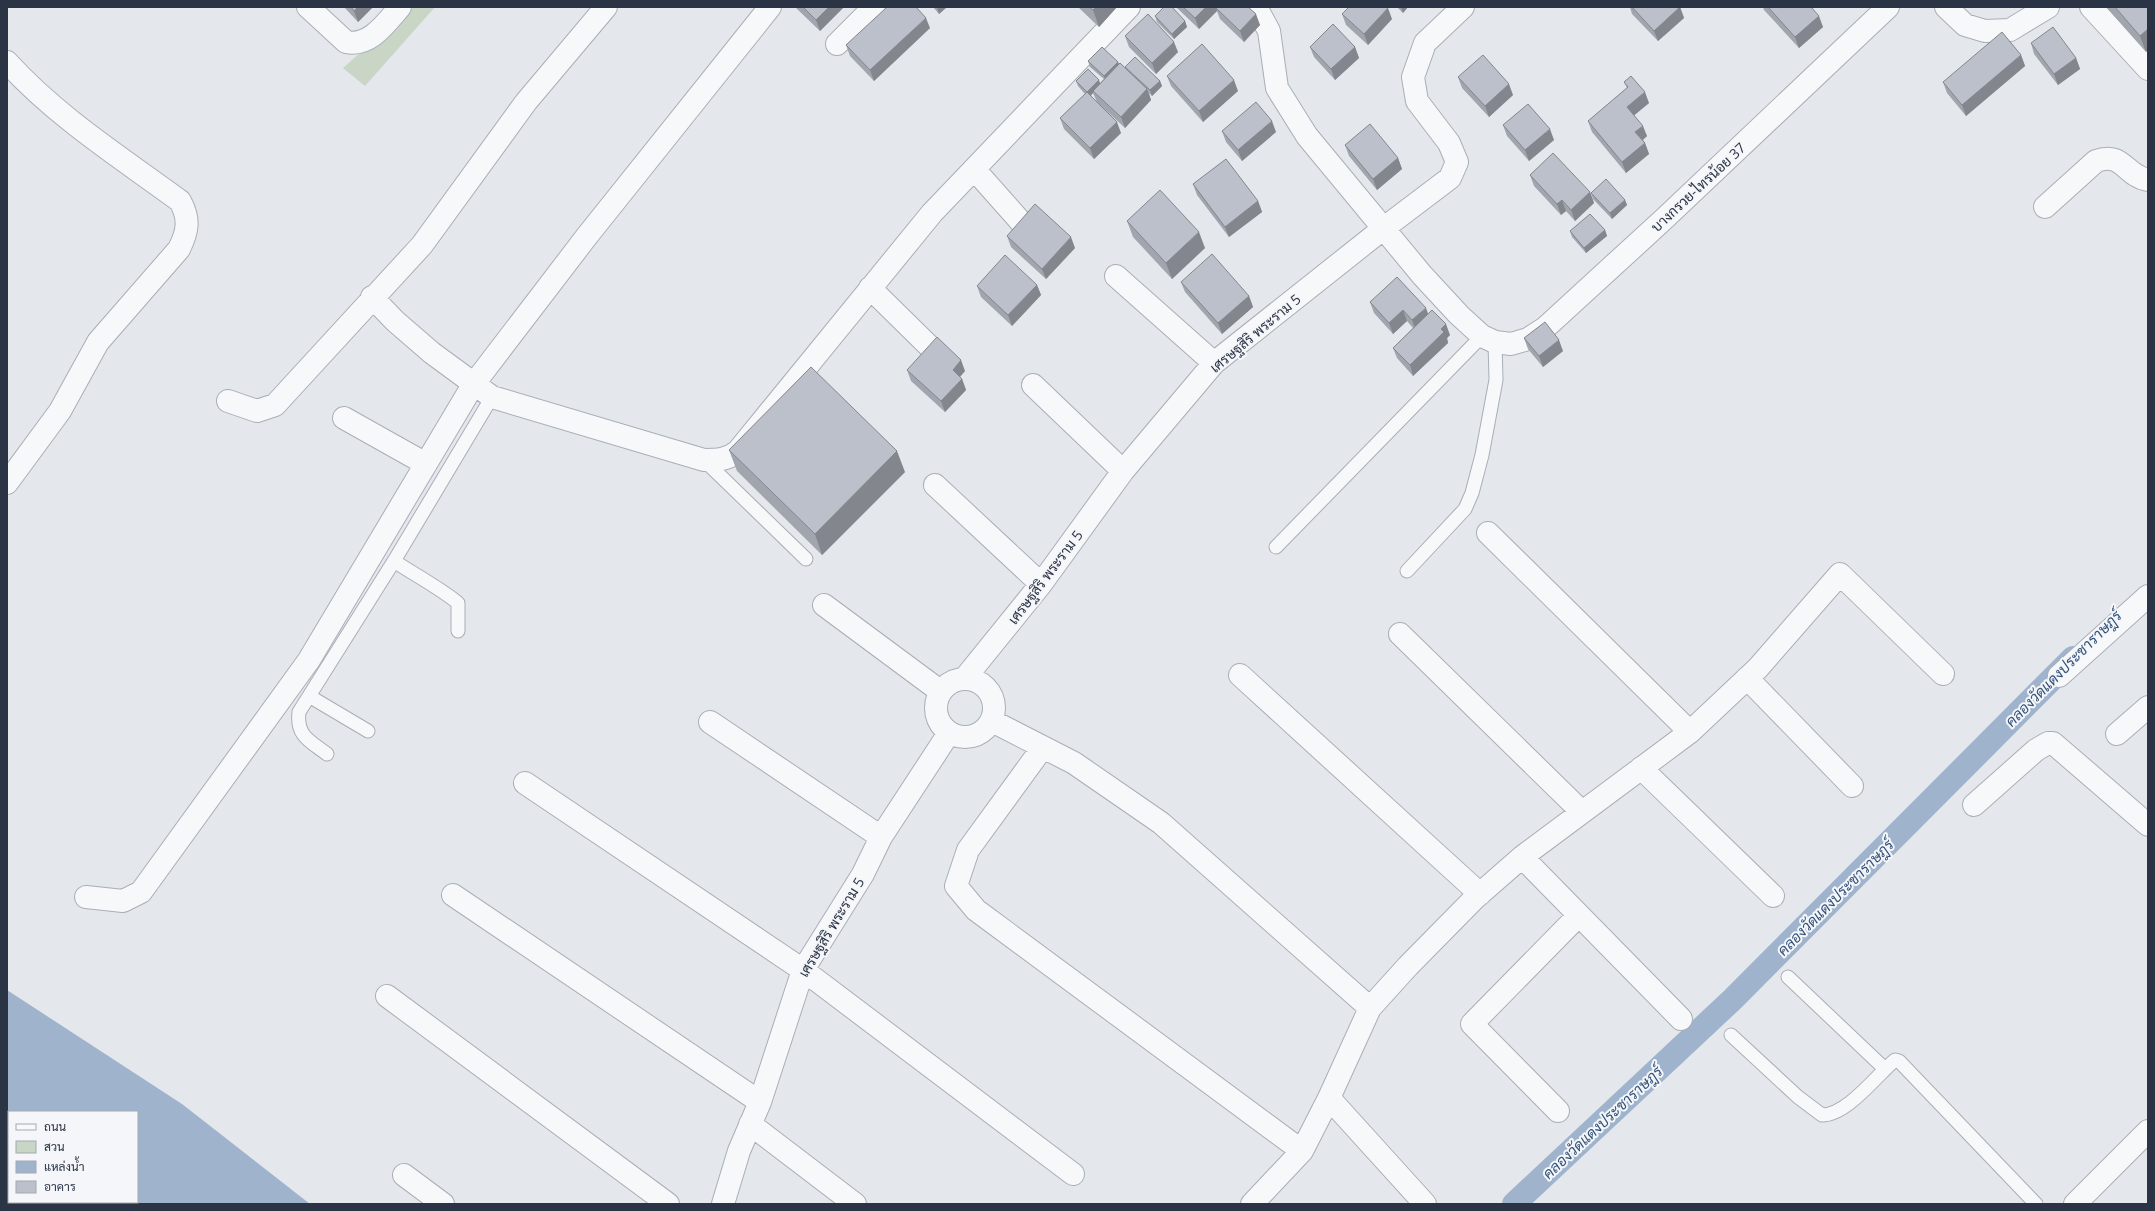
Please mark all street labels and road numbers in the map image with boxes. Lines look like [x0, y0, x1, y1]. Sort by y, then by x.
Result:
street label: บางกรวย-ไทรน้อย 37 [1647, 138, 1749, 236]
street label: เศรษฐสิริ พระราม 5 [1206, 289, 1304, 377]
street label: เศรษฐสิริ พระราม 5 [1003, 526, 1087, 628]
street label: เศรษฐสิริ พระราม 5 [794, 874, 868, 980]

